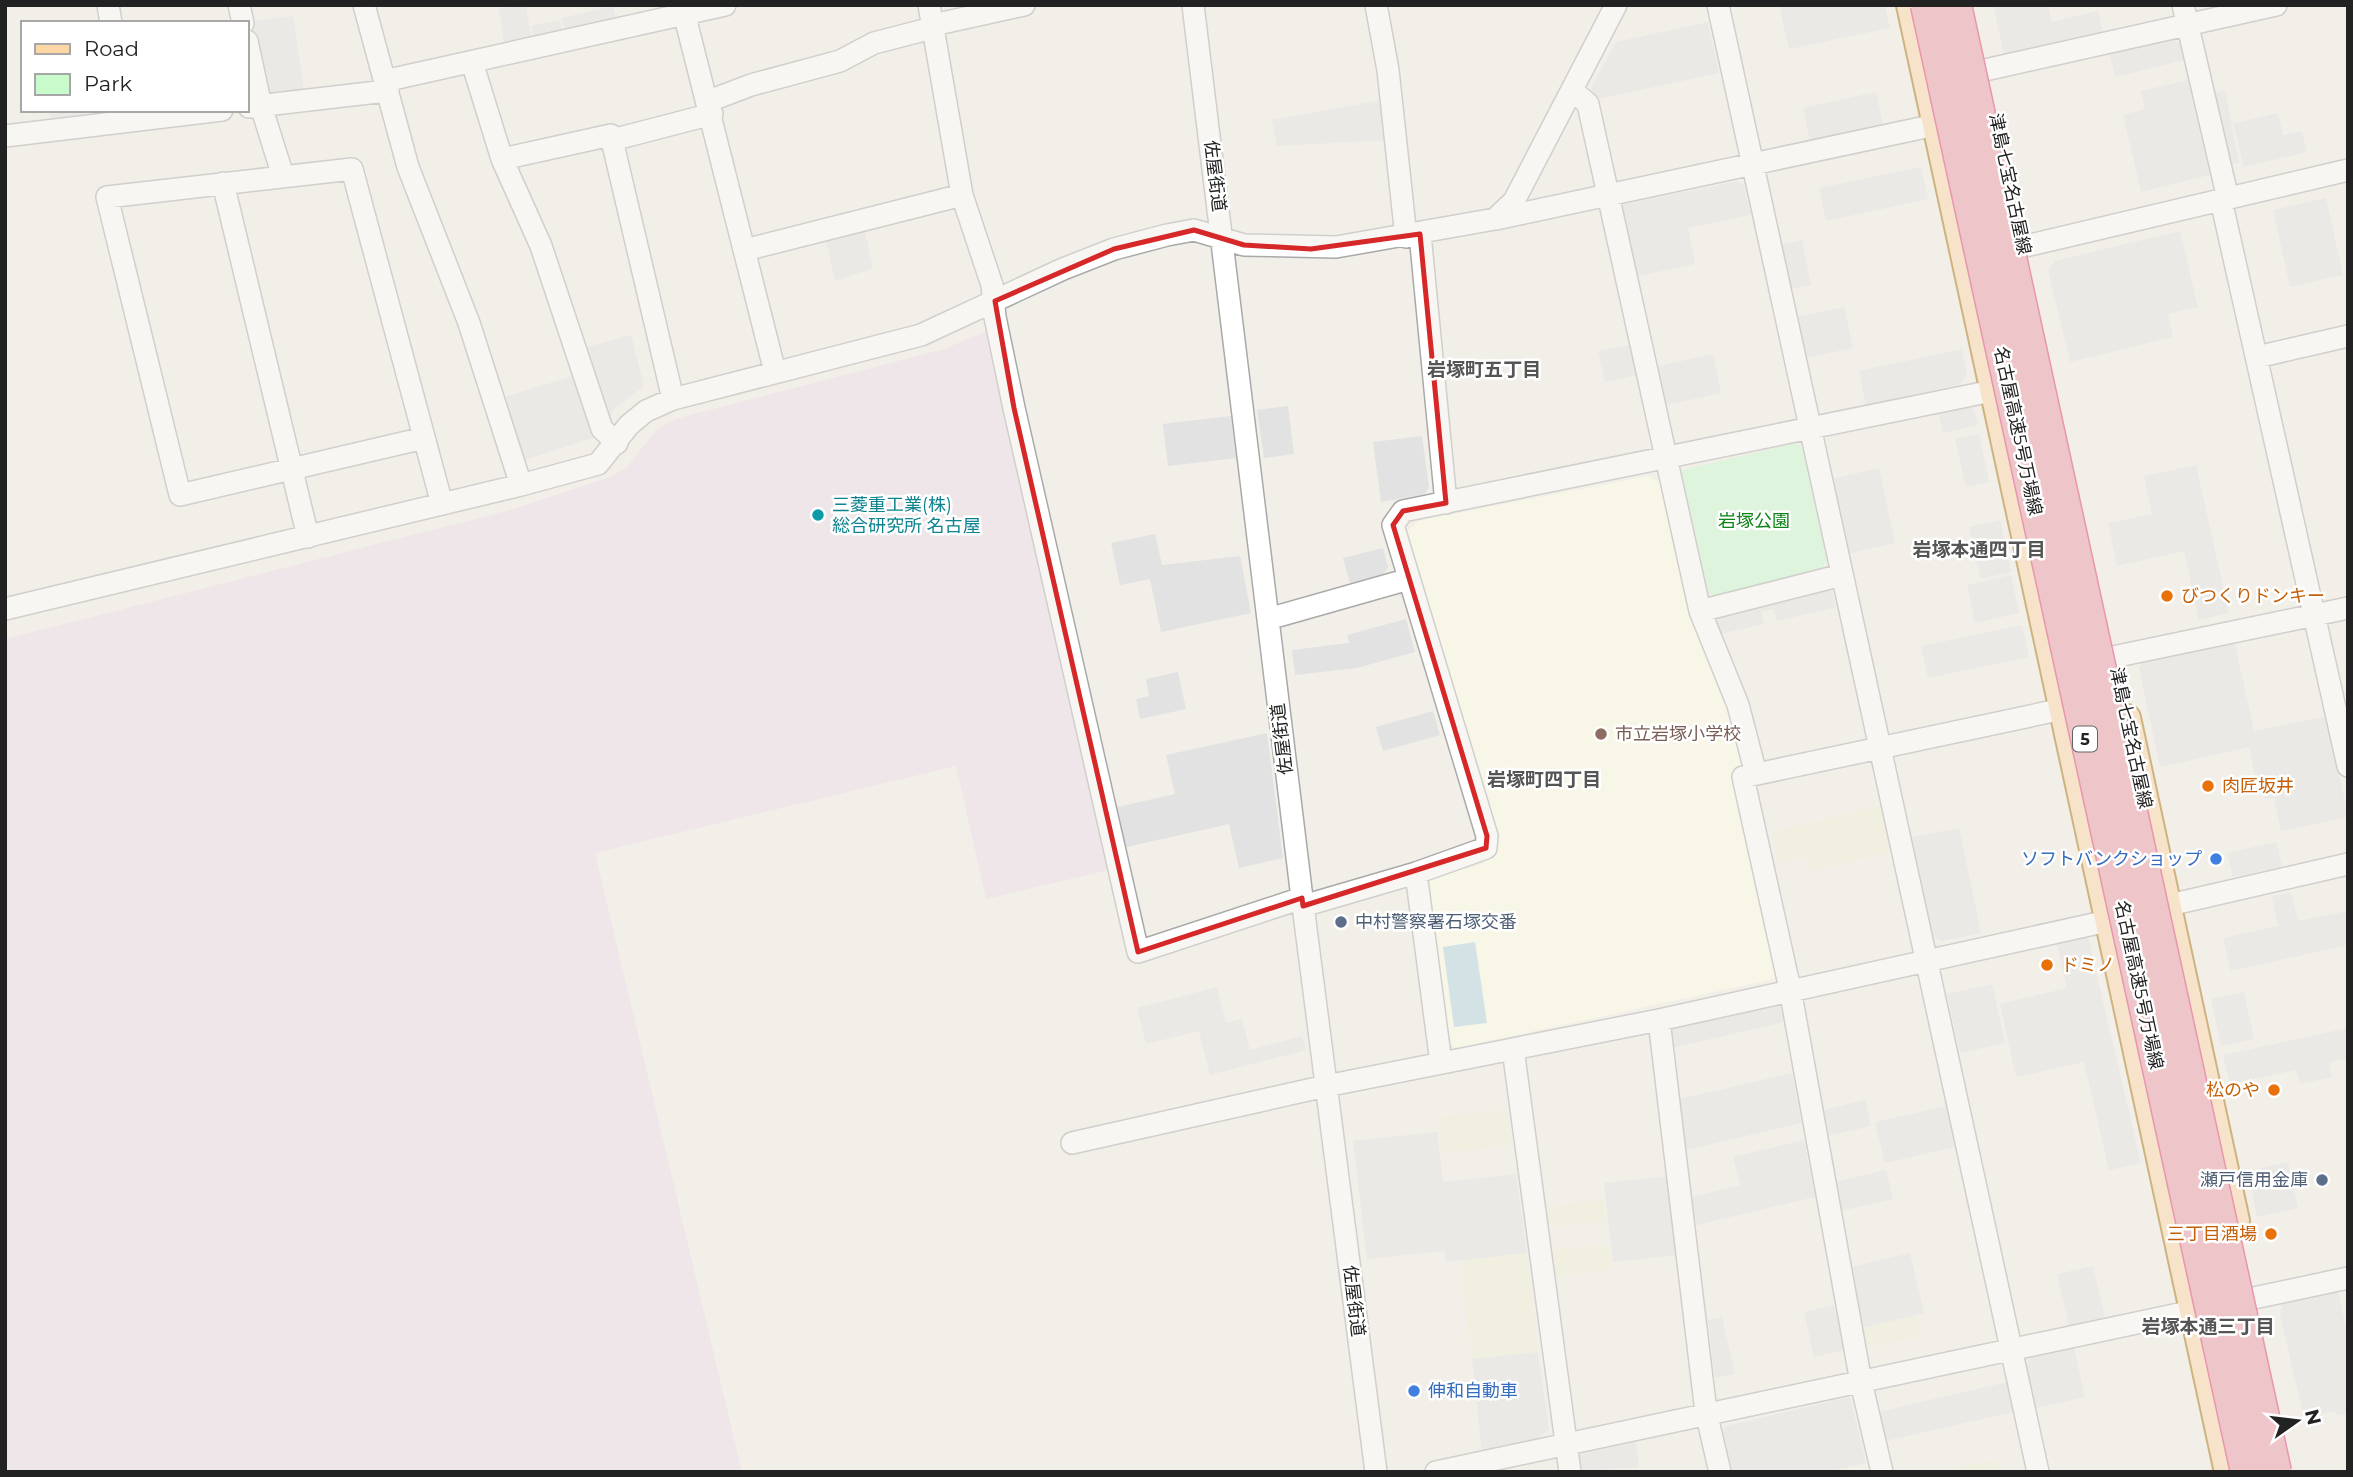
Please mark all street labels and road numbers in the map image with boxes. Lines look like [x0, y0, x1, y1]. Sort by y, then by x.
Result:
street label: 津島七宝名古屋線 [1984, 111, 2036, 257]
street label: 佐屋街道 [1200, 139, 1230, 213]
street label: 名古屋高速5号万場線 [1989, 345, 2047, 517]
street label: 津島七宝名古屋線 [2105, 665, 2157, 811]
street label: 佐屋街道 [1267, 702, 1297, 776]
road number: 5 [2073, 726, 2097, 752]
street label: 名古屋高速5号万場線 [2110, 899, 2168, 1071]
street label: 佐屋街道 [1339, 1264, 1369, 1338]

